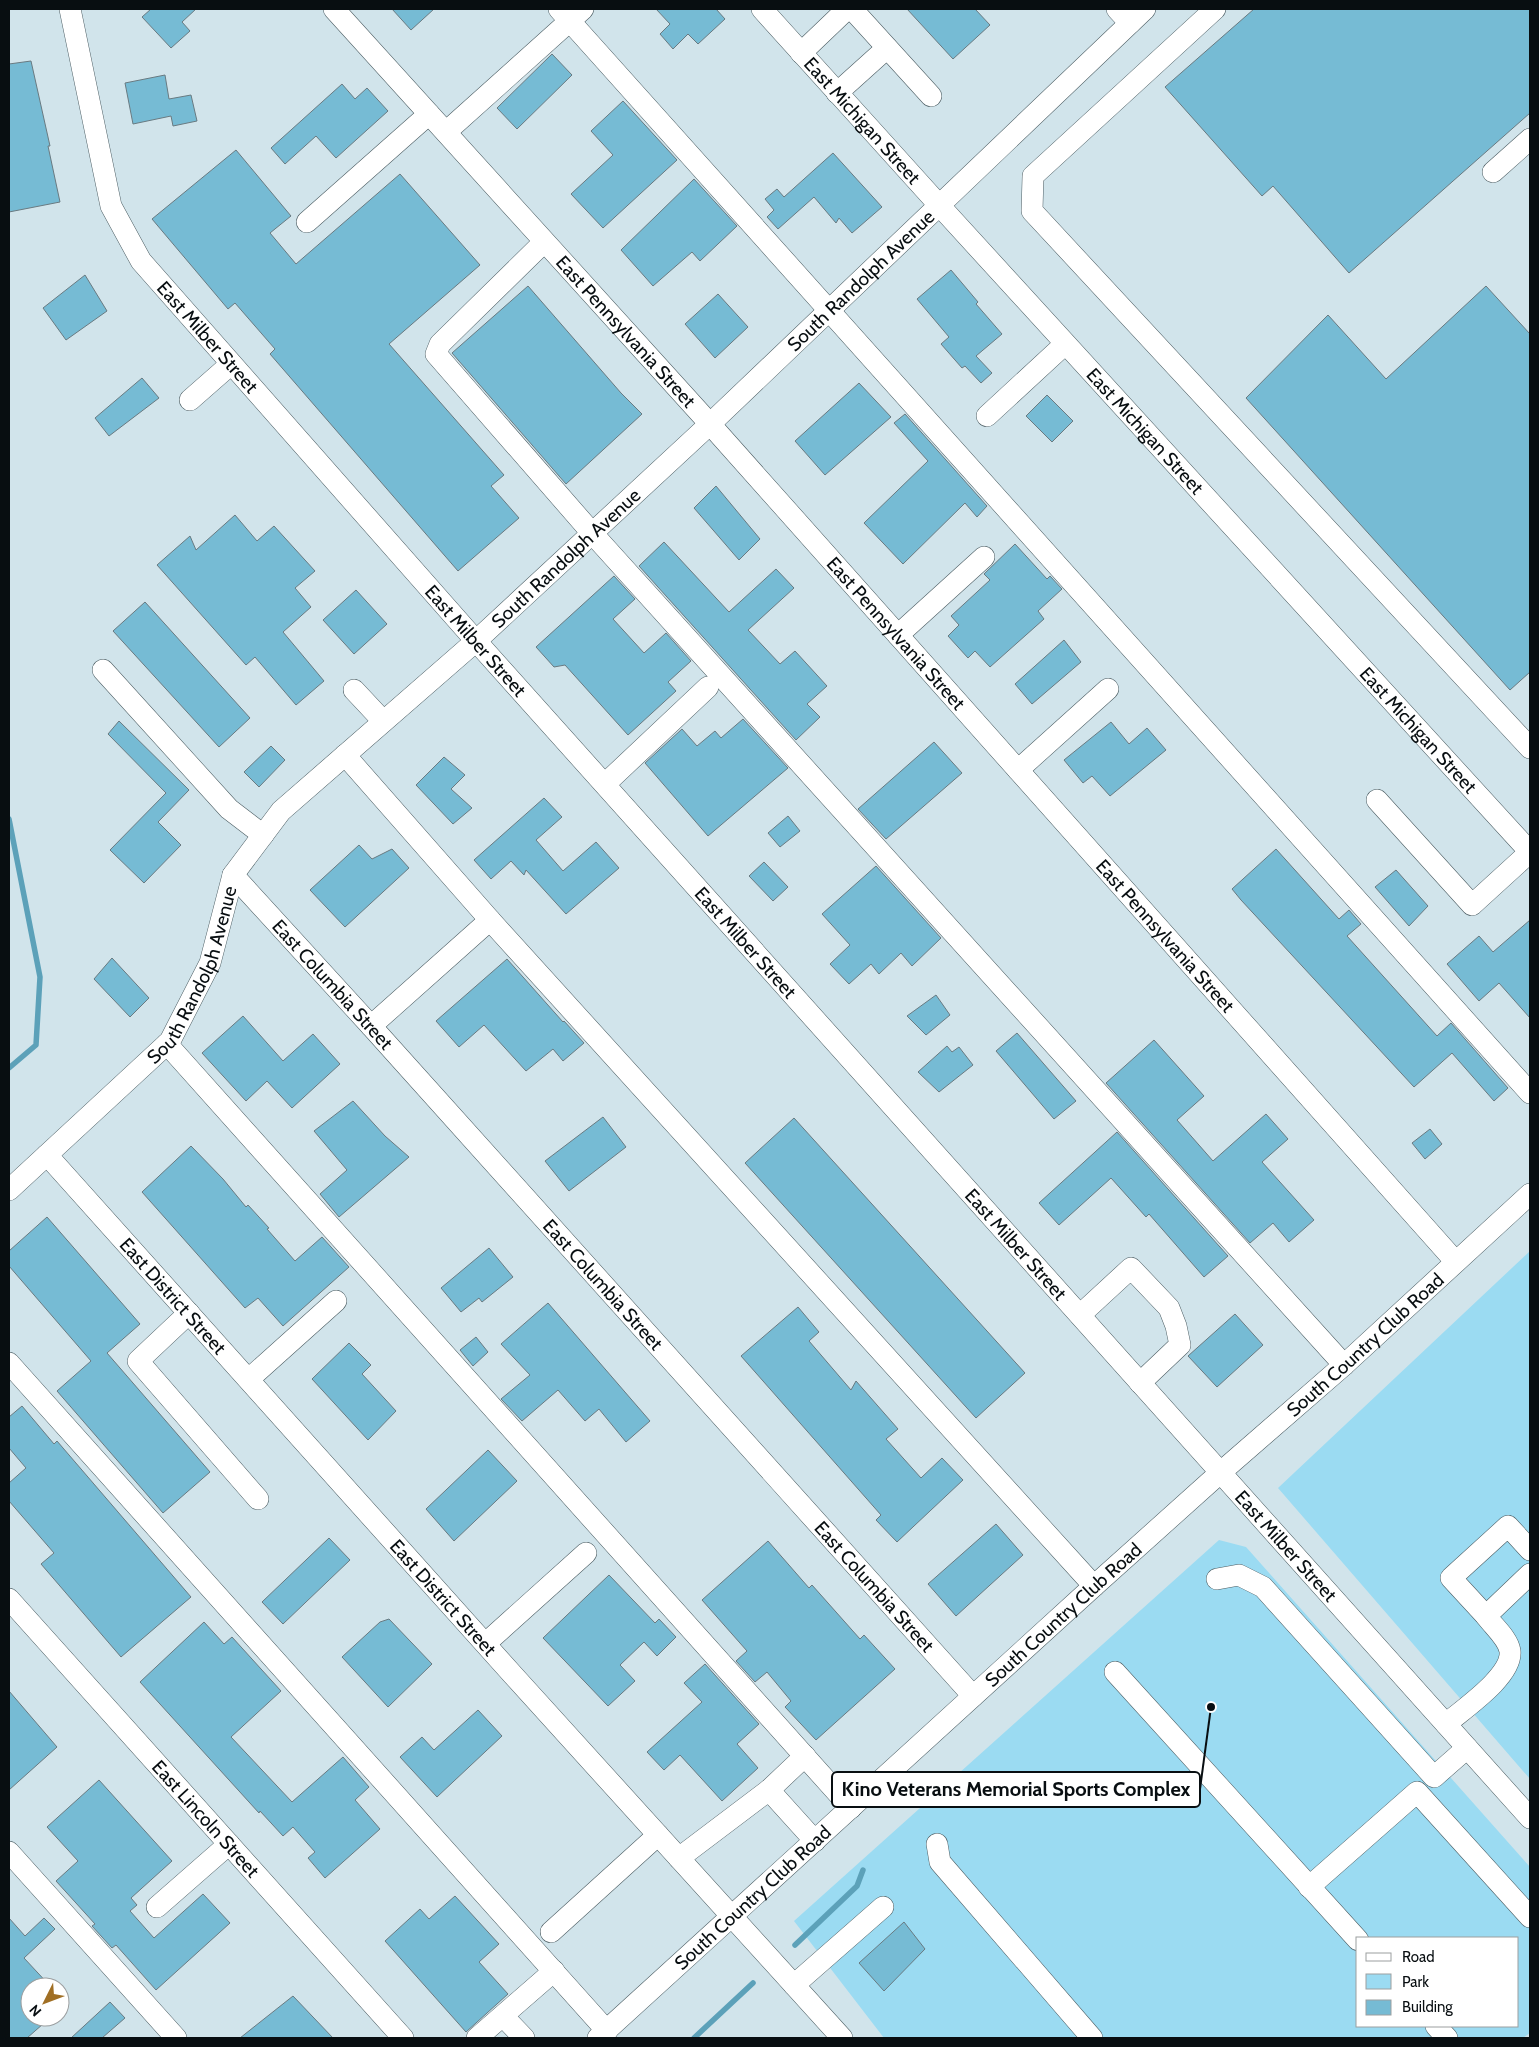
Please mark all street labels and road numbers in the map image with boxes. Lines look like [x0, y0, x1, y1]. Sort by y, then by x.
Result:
street label: East Michigan Street [799, 52, 926, 189]
street label: South Randolph Avenue [782, 205, 939, 356]
street label: East Pennsylvania Street [551, 251, 701, 413]
street label: East Milber Street [152, 276, 264, 398]
street label: East Michigan Street [1082, 363, 1209, 499]
street label: South Randolph Avenue [487, 483, 645, 632]
street label: East Pennsylvania Street [822, 552, 971, 715]
street label: East Milber Street [420, 580, 532, 701]
street label: East Michigan Street [1355, 662, 1482, 798]
street label: East Pennsylvania Street [1091, 854, 1240, 1017]
street label: East Milber Street [690, 882, 802, 1003]
street label: South Randolph Avenue [142, 883, 241, 1068]
street label: East Columbia Street [268, 914, 398, 1055]
street label: East Milber Street [960, 1184, 1072, 1305]
street label: East Columbia Street [538, 1214, 668, 1355]
street label: East District Street [115, 1233, 232, 1359]
street label: South Country Club Road [1282, 1268, 1448, 1421]
street label: East Milber Street [1230, 1485, 1342, 1607]
street label: East Columbia Street [810, 1516, 940, 1657]
street label: East District Street [385, 1534, 502, 1661]
street label: South Country Club Road [980, 1538, 1146, 1691]
street label: East Lincoln Street [148, 1755, 265, 1882]
street label: South Country Club Road [670, 1820, 835, 1974]

